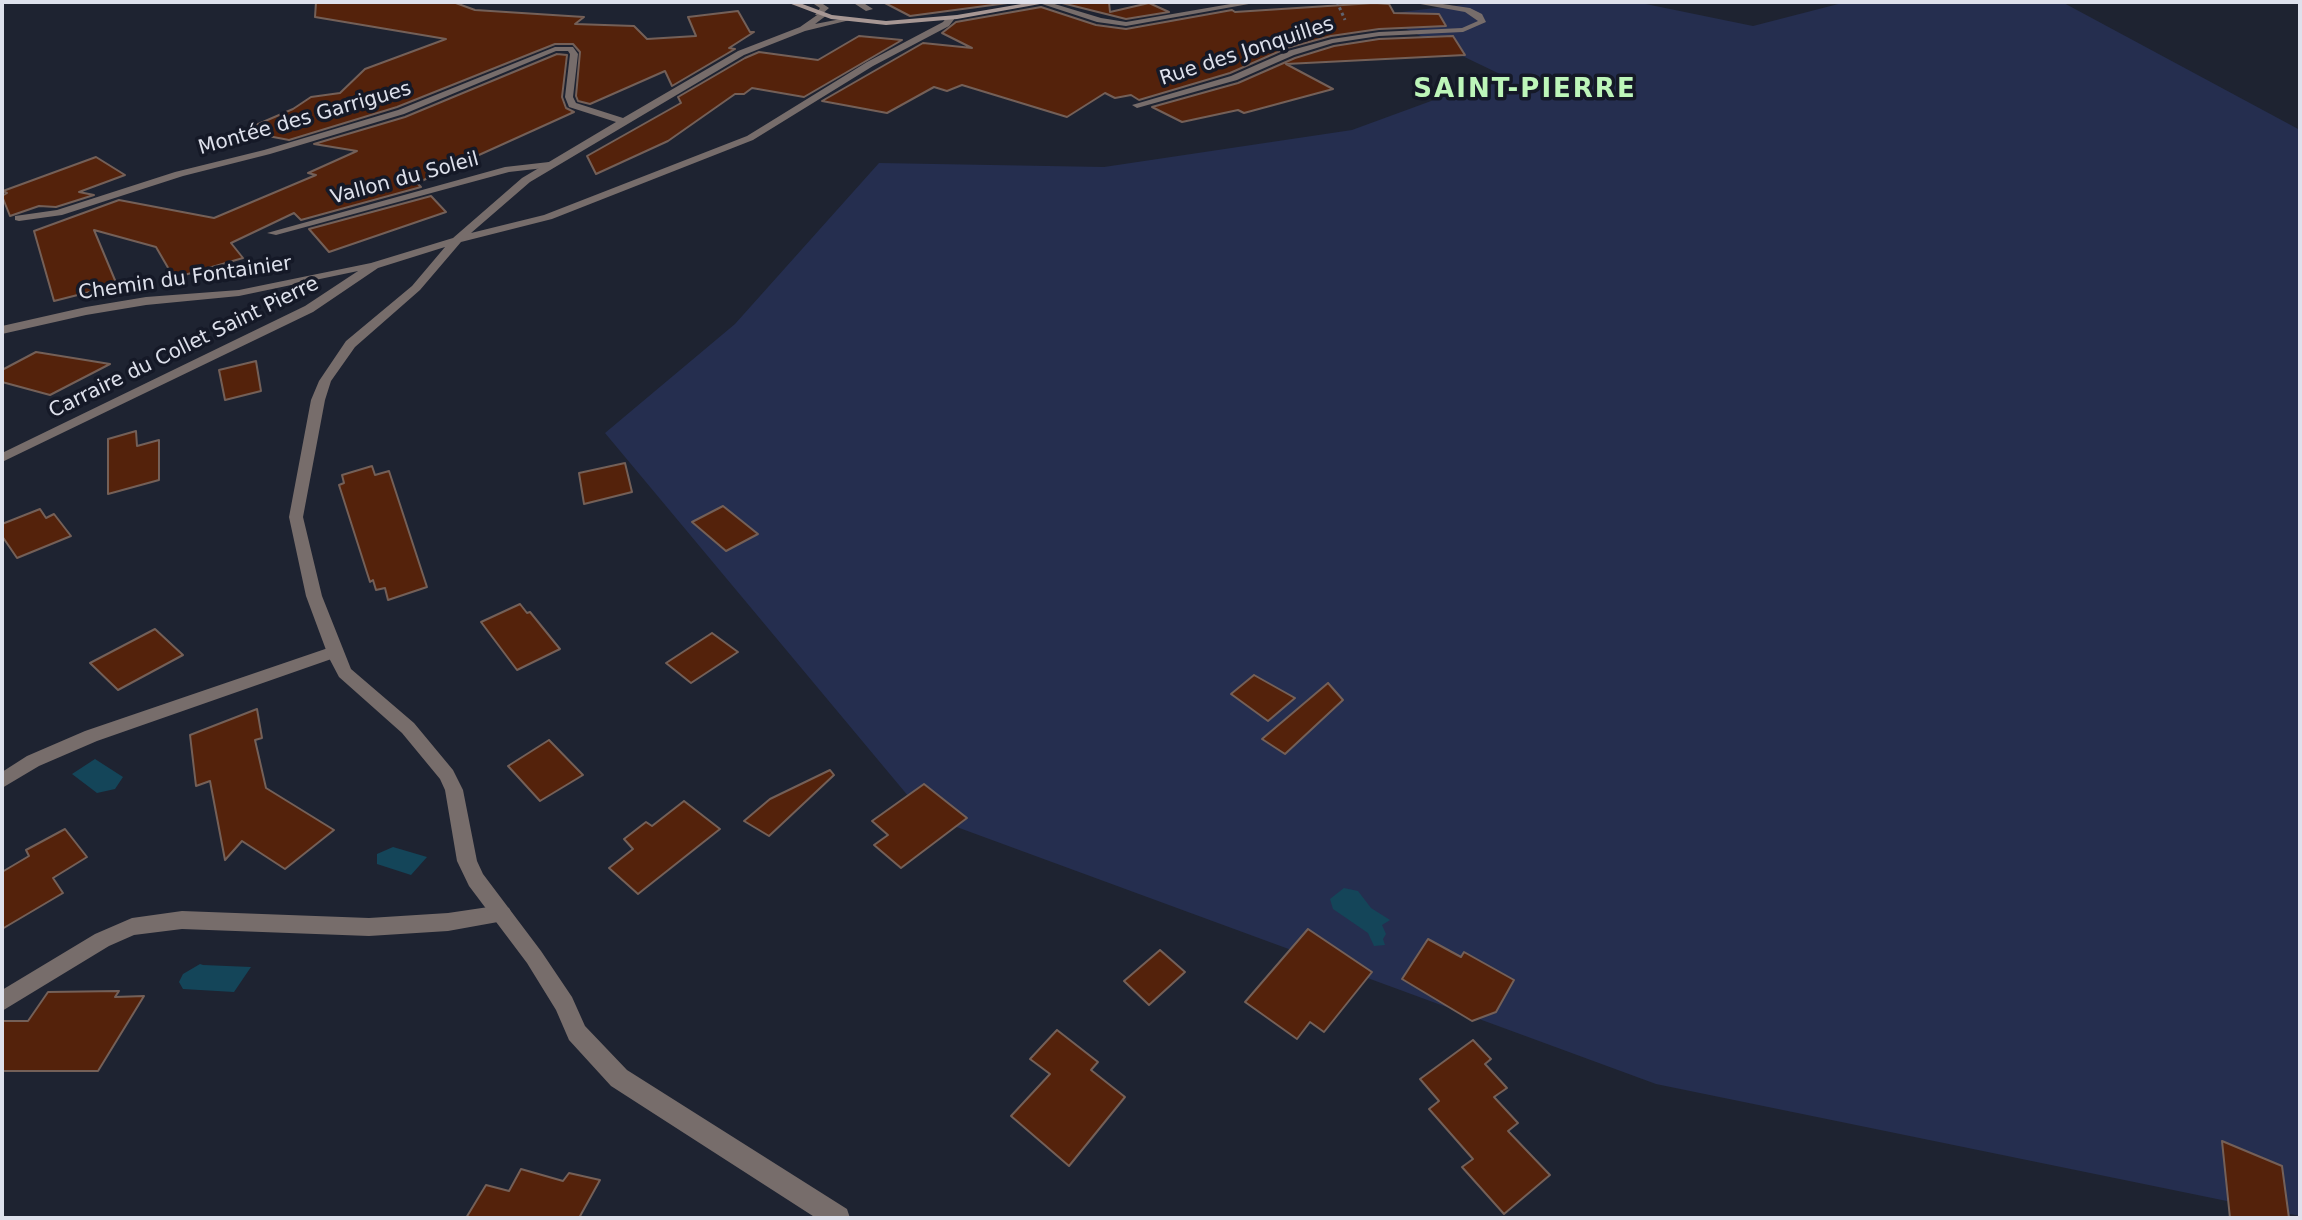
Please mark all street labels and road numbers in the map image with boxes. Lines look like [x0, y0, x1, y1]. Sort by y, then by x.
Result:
street label: Rue des Jonquilles [1157, 13, 1337, 91]
street label: Montée des Garrigues [196, 77, 414, 161]
street label: Vallon du Soleil [328, 148, 482, 210]
street label: Chemin du Fontainier [77, 252, 293, 306]
street label: Carraire du Collet Saint Pierre [45, 272, 323, 424]

